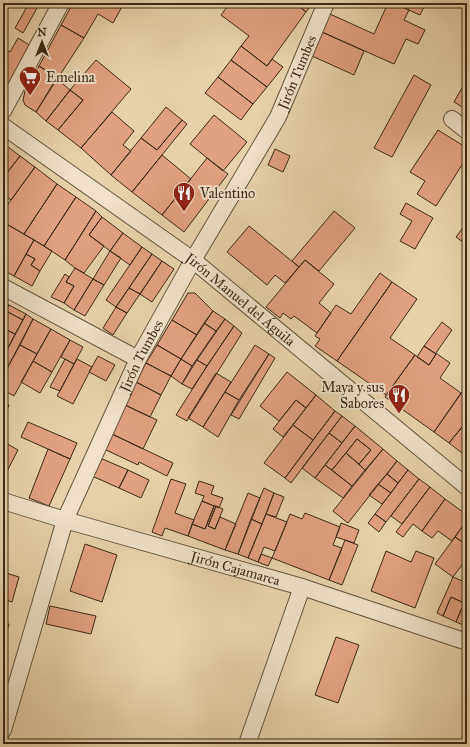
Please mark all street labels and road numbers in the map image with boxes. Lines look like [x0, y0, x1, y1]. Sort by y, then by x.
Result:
street label: Jirón Tumbes [273, 33, 320, 114]
street label: Jirón Manuel del Águila [180, 248, 299, 350]
street label: Jirón Tumbes [115, 317, 167, 397]
street label: Jirón Cajamarca [187, 547, 282, 589]

